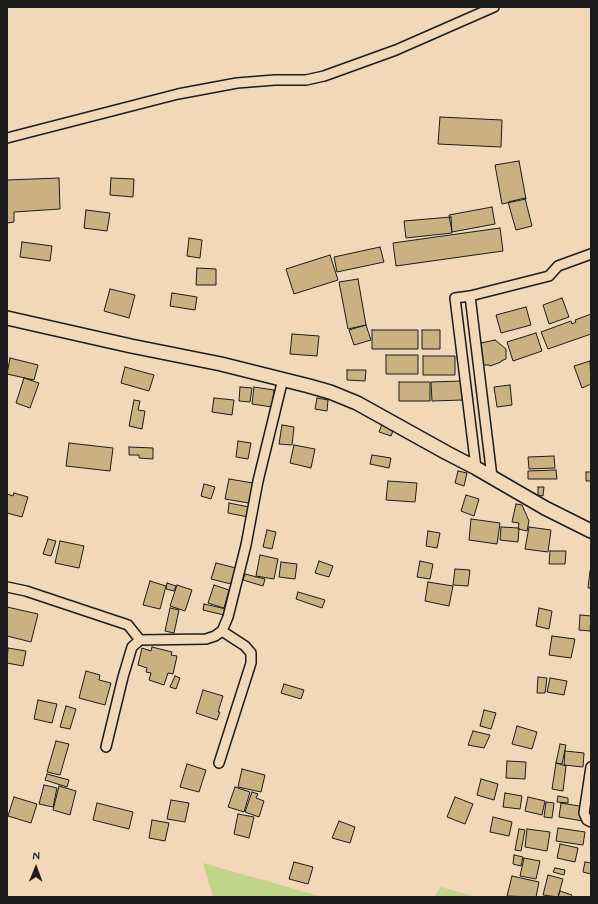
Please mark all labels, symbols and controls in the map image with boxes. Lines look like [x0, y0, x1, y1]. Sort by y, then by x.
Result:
north arrow [16, 848, 56, 888]
text: N [32, 849, 40, 863]

